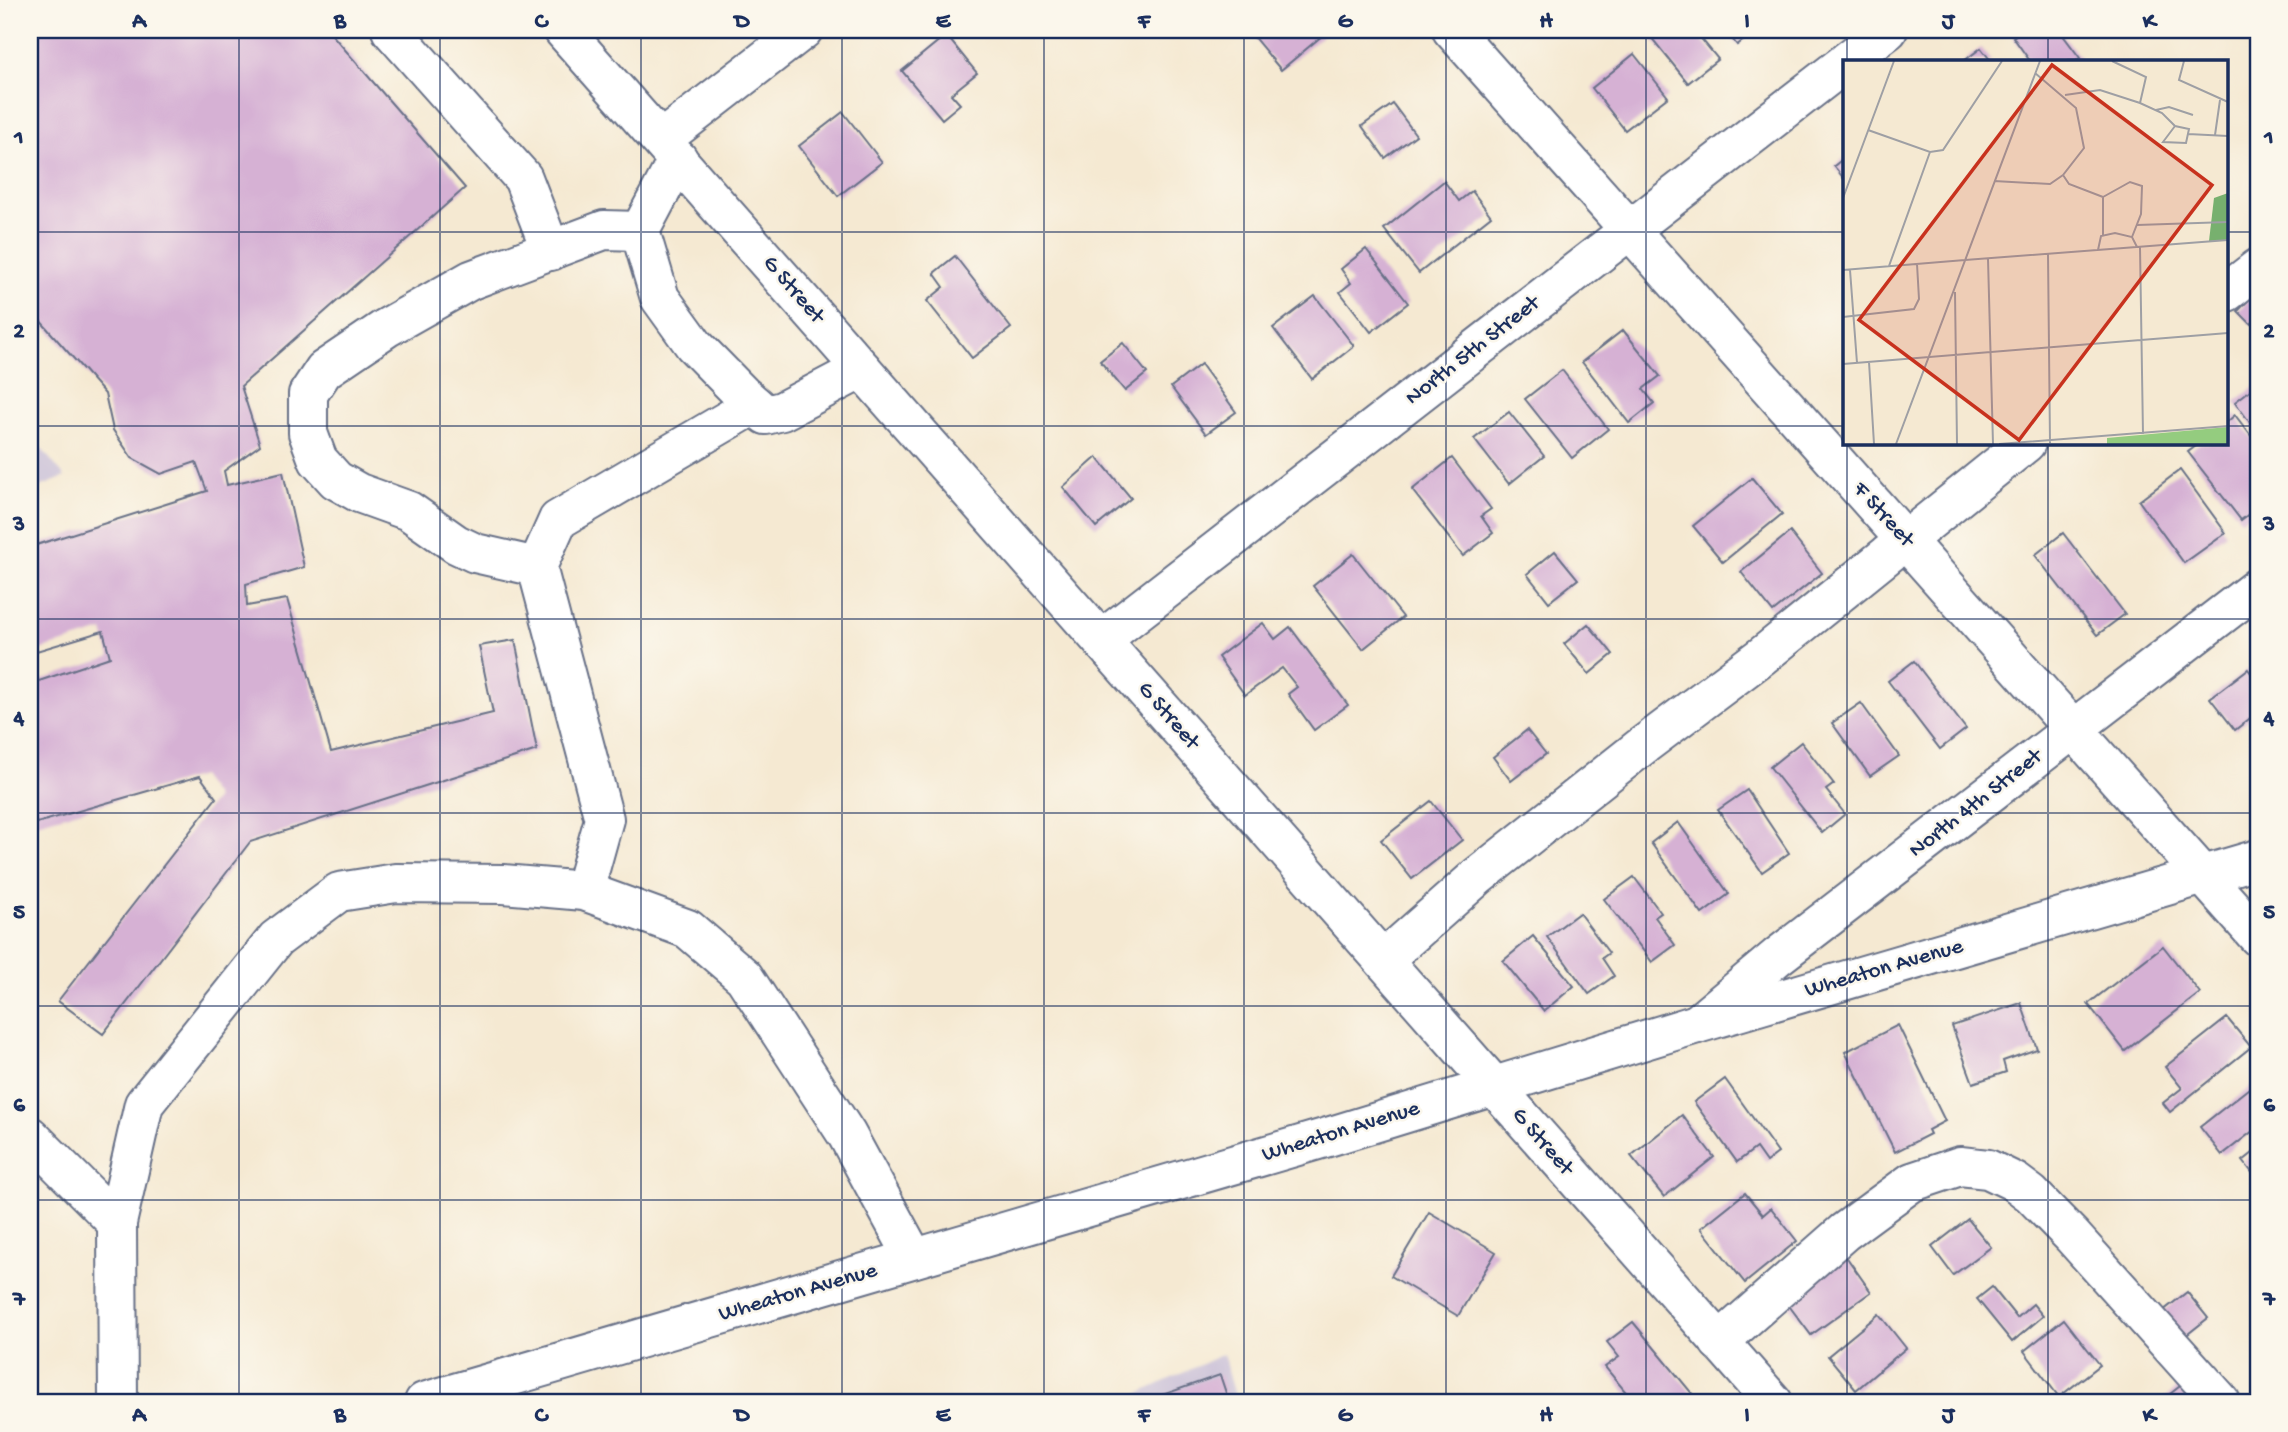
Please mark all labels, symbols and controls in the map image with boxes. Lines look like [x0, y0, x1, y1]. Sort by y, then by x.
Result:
text: A [131, 9, 147, 36]
text: B [333, 9, 347, 36]
text: C [535, 9, 550, 36]
text: D [733, 9, 751, 36]
text: E [936, 9, 952, 36]
text: F [1137, 9, 1152, 36]
text: G [1338, 9, 1354, 36]
text: H [1539, 9, 1553, 36]
text: I [1744, 9, 1750, 36]
text: J [1941, 9, 1956, 36]
text: K [2142, 9, 2159, 36]
inset map [1843, 60, 2228, 444]
text: 1 [13, 125, 24, 152]
text: 1 [2263, 125, 2274, 152]
street label: G Street [756, 250, 831, 331]
street label: North 5th Street [1401, 289, 1547, 412]
text: 2 [13, 319, 25, 346]
text: 2 [2263, 319, 2275, 346]
street label: F Street [1846, 476, 1920, 554]
text: 3 [12, 512, 25, 539]
text: 3 [2262, 512, 2275, 539]
street label: G Street [1131, 676, 1206, 757]
text: 4 [13, 706, 25, 733]
text: 4 [2263, 706, 2275, 733]
street label: North 4th Street [1904, 743, 2049, 864]
text: 5 [13, 900, 25, 927]
text: 5 [2263, 900, 2275, 927]
street label: Wheaton Avenue [1802, 933, 1967, 1004]
text: 6 [13, 1093, 26, 1120]
text: 6 [2263, 1093, 2276, 1120]
street label: Wheaton Avenue [1259, 1095, 1424, 1169]
street label: G Street [1505, 1102, 1580, 1183]
street label: Wheaton Avenue [716, 1257, 881, 1328]
text: 7 [12, 1287, 26, 1314]
text: 7 [2262, 1287, 2276, 1314]
text: A [131, 1403, 147, 1430]
text: B [333, 1403, 347, 1430]
text: C [535, 1403, 550, 1430]
text: D [733, 1403, 751, 1430]
text: E [936, 1403, 952, 1430]
text: F [1137, 1403, 1152, 1430]
text: G [1338, 1403, 1354, 1430]
text: H [1539, 1403, 1553, 1430]
text: I [1744, 1403, 1750, 1430]
text: J [1941, 1403, 1956, 1430]
text: K [2142, 1403, 2159, 1430]

